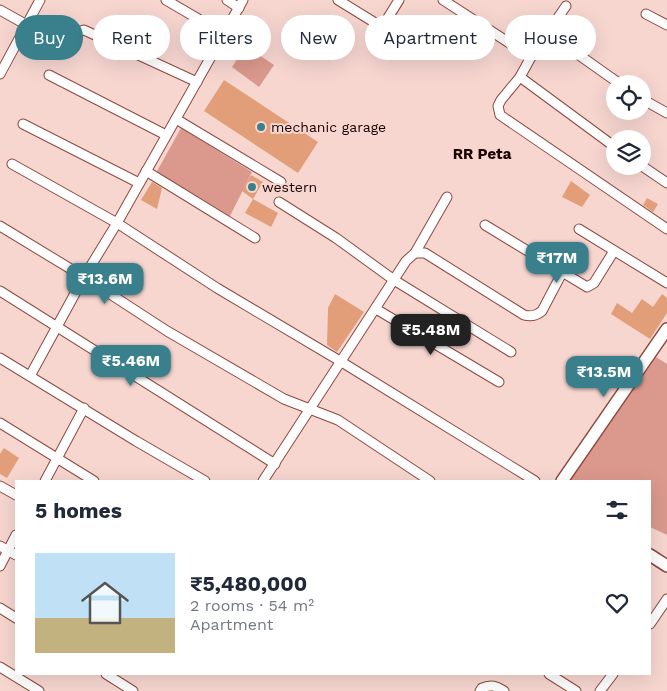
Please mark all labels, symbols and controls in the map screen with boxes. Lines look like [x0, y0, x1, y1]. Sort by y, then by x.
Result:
chip: Buy [15, 15, 83, 60]
chip: Rent [93, 15, 170, 60]
chip: Filters [180, 15, 271, 60]
chip: New [281, 15, 355, 60]
chip: Apartment [365, 15, 495, 60]
chip: House [505, 15, 596, 60]
map controls [606, 75, 651, 175]
button: locate [606, 75, 651, 120]
place label: mechanic garage [271, 119, 386, 135]
marker: mechanic garage [255, 121, 267, 133]
button: layers [606, 130, 651, 175]
district label: RR Peta [453, 145, 512, 163]
place label: western [262, 179, 317, 195]
marker: western [246, 181, 258, 193]
pin: ₹17M [527, 242, 587, 284]
text: ₹17M [537, 248, 577, 267]
pin: ₹13.6M [64, 262, 146, 305]
text: ₹13.6M [78, 269, 132, 288]
pin: ₹5.48M [390, 314, 472, 356]
text: ₹5.48M [402, 320, 460, 339]
pin: ₹5.46M [90, 344, 172, 387]
text: ₹5.46M [102, 351, 160, 370]
pin: ₹13.5M [563, 356, 645, 398]
text: ₹13.5M [577, 362, 631, 381]
icon: filters [603, 496, 631, 524]
text: 5 homes [35, 498, 122, 523]
text: ₹5,480,000 [190, 571, 307, 596]
icon: home [75, 573, 135, 633]
icon: heart [603, 589, 631, 617]
text: 2 rooms · 54 m² [190, 596, 314, 615]
text: Apartment [190, 615, 273, 634]

